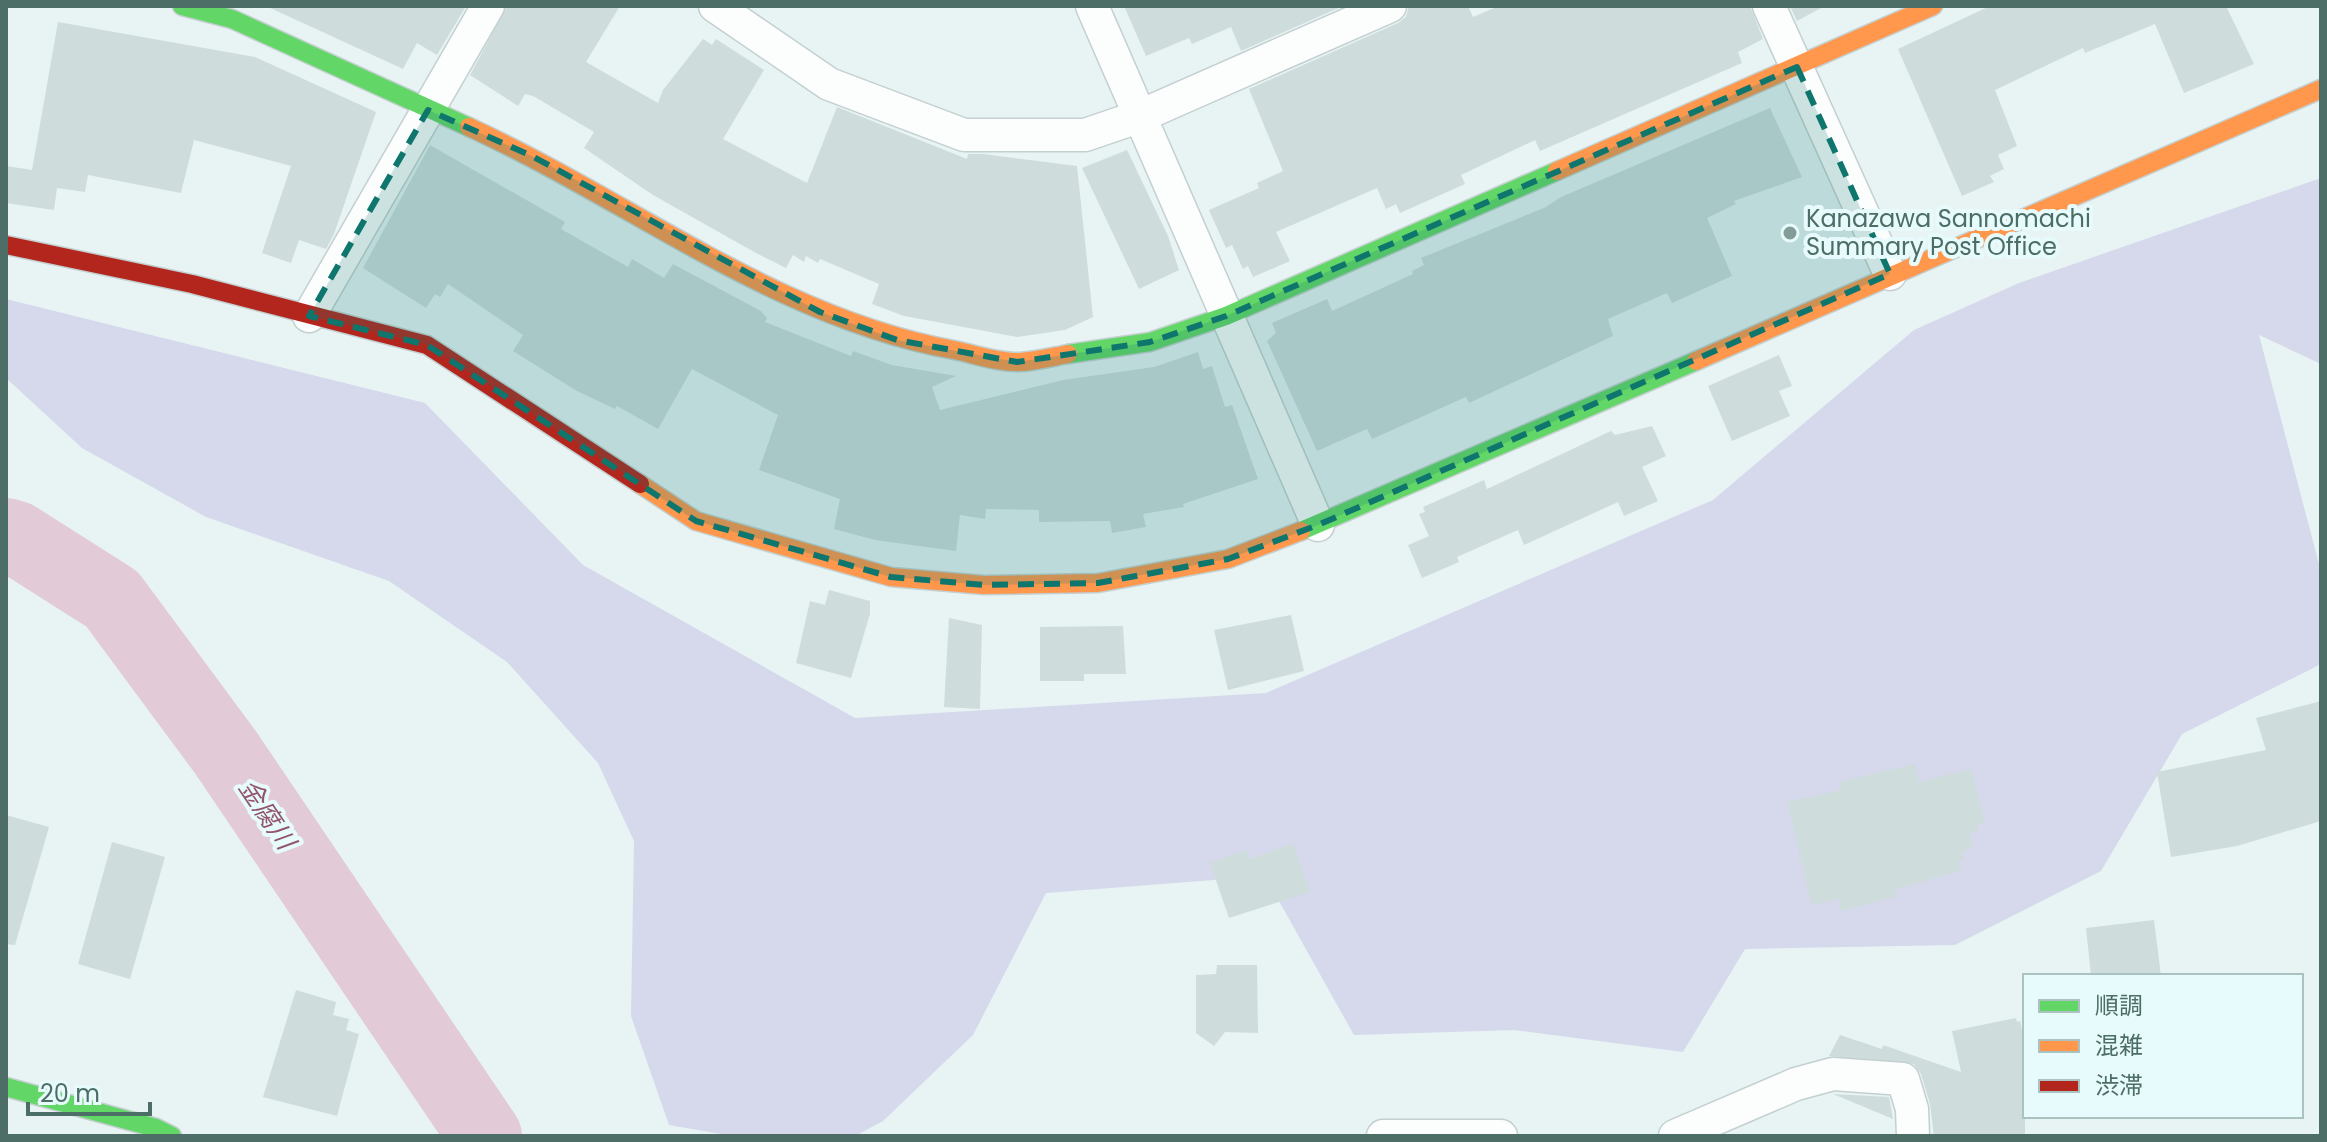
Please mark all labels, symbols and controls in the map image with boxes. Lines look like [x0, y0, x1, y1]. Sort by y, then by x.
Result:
place label: Kanazawa Sannomachi Summary Post Office [1806, 202, 2091, 263]
marker: Kanazawa Sannomachi Summary Post Office [1781, 224, 1799, 242]
water label: 金腐川 [230, 772, 305, 859]
legend [2023, 974, 2303, 1118]
text: 順調 [2095, 989, 2143, 1022]
text: 混雑 [2095, 1029, 2143, 1062]
scale bar [28, 1066, 150, 1116]
text: 渋滞 [2095, 1069, 2143, 1102]
text: 20 m [40, 1077, 100, 1110]

